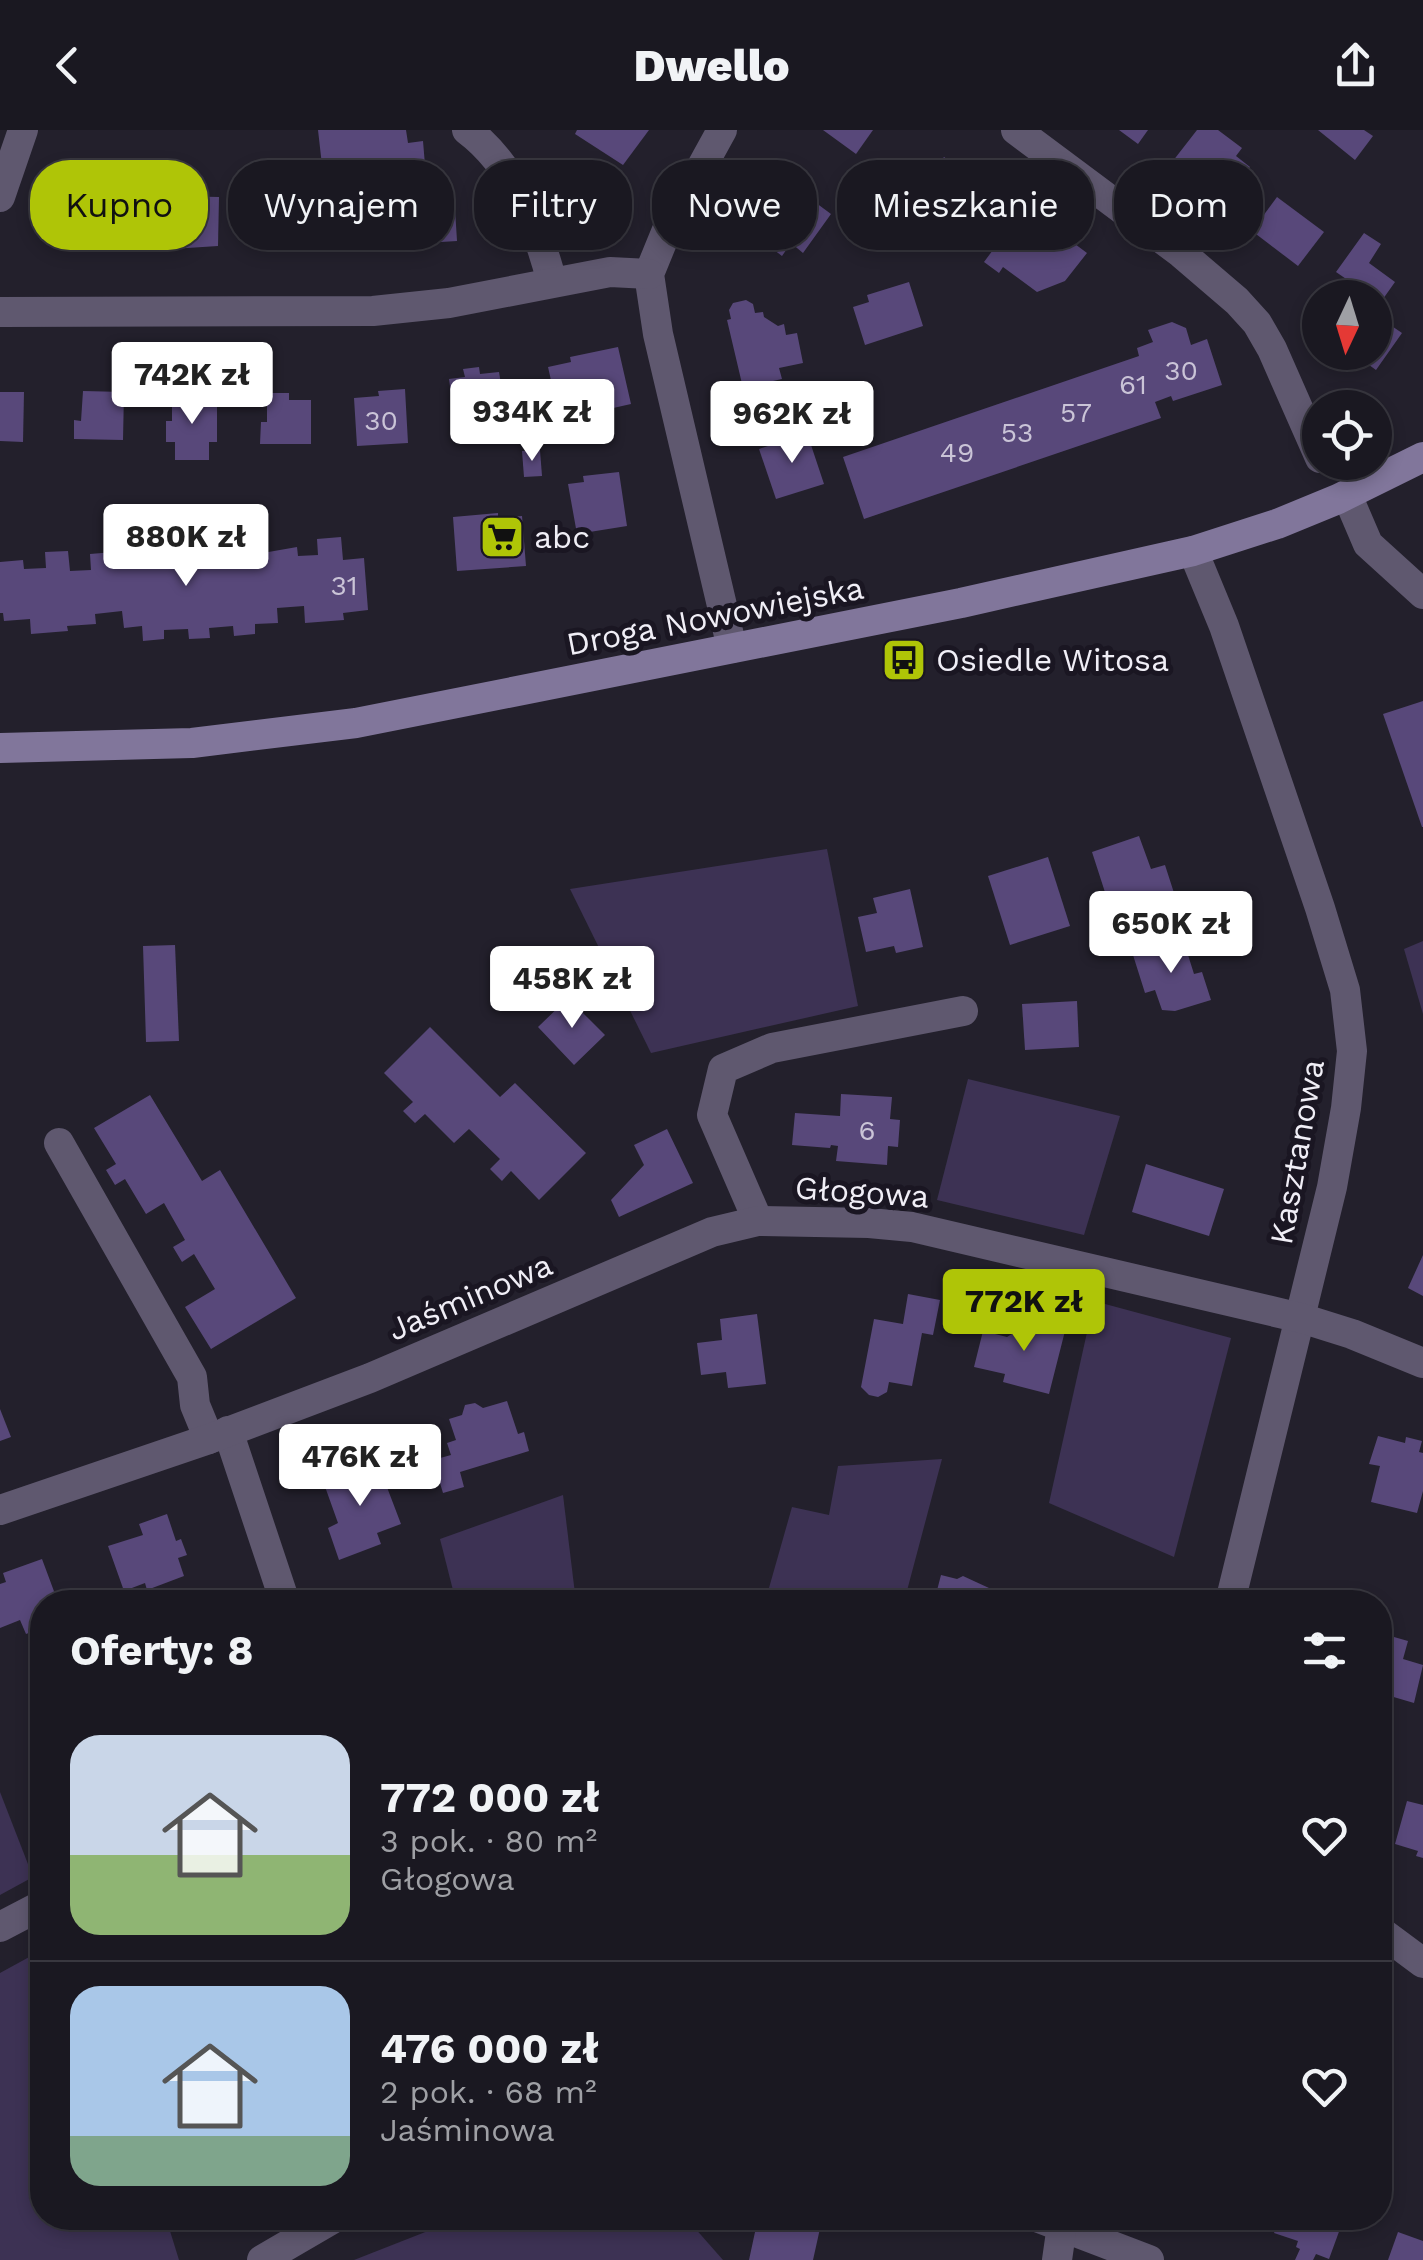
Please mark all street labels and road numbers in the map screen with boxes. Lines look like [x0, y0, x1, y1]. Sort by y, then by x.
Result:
street label: Droga Nowowiejska [563, 569, 867, 663]
street label: Kasztanowa [1262, 1057, 1332, 1247]
street label: Głogowa [794, 1168, 930, 1216]
street label: Jaśminowa [382, 1245, 558, 1349]

